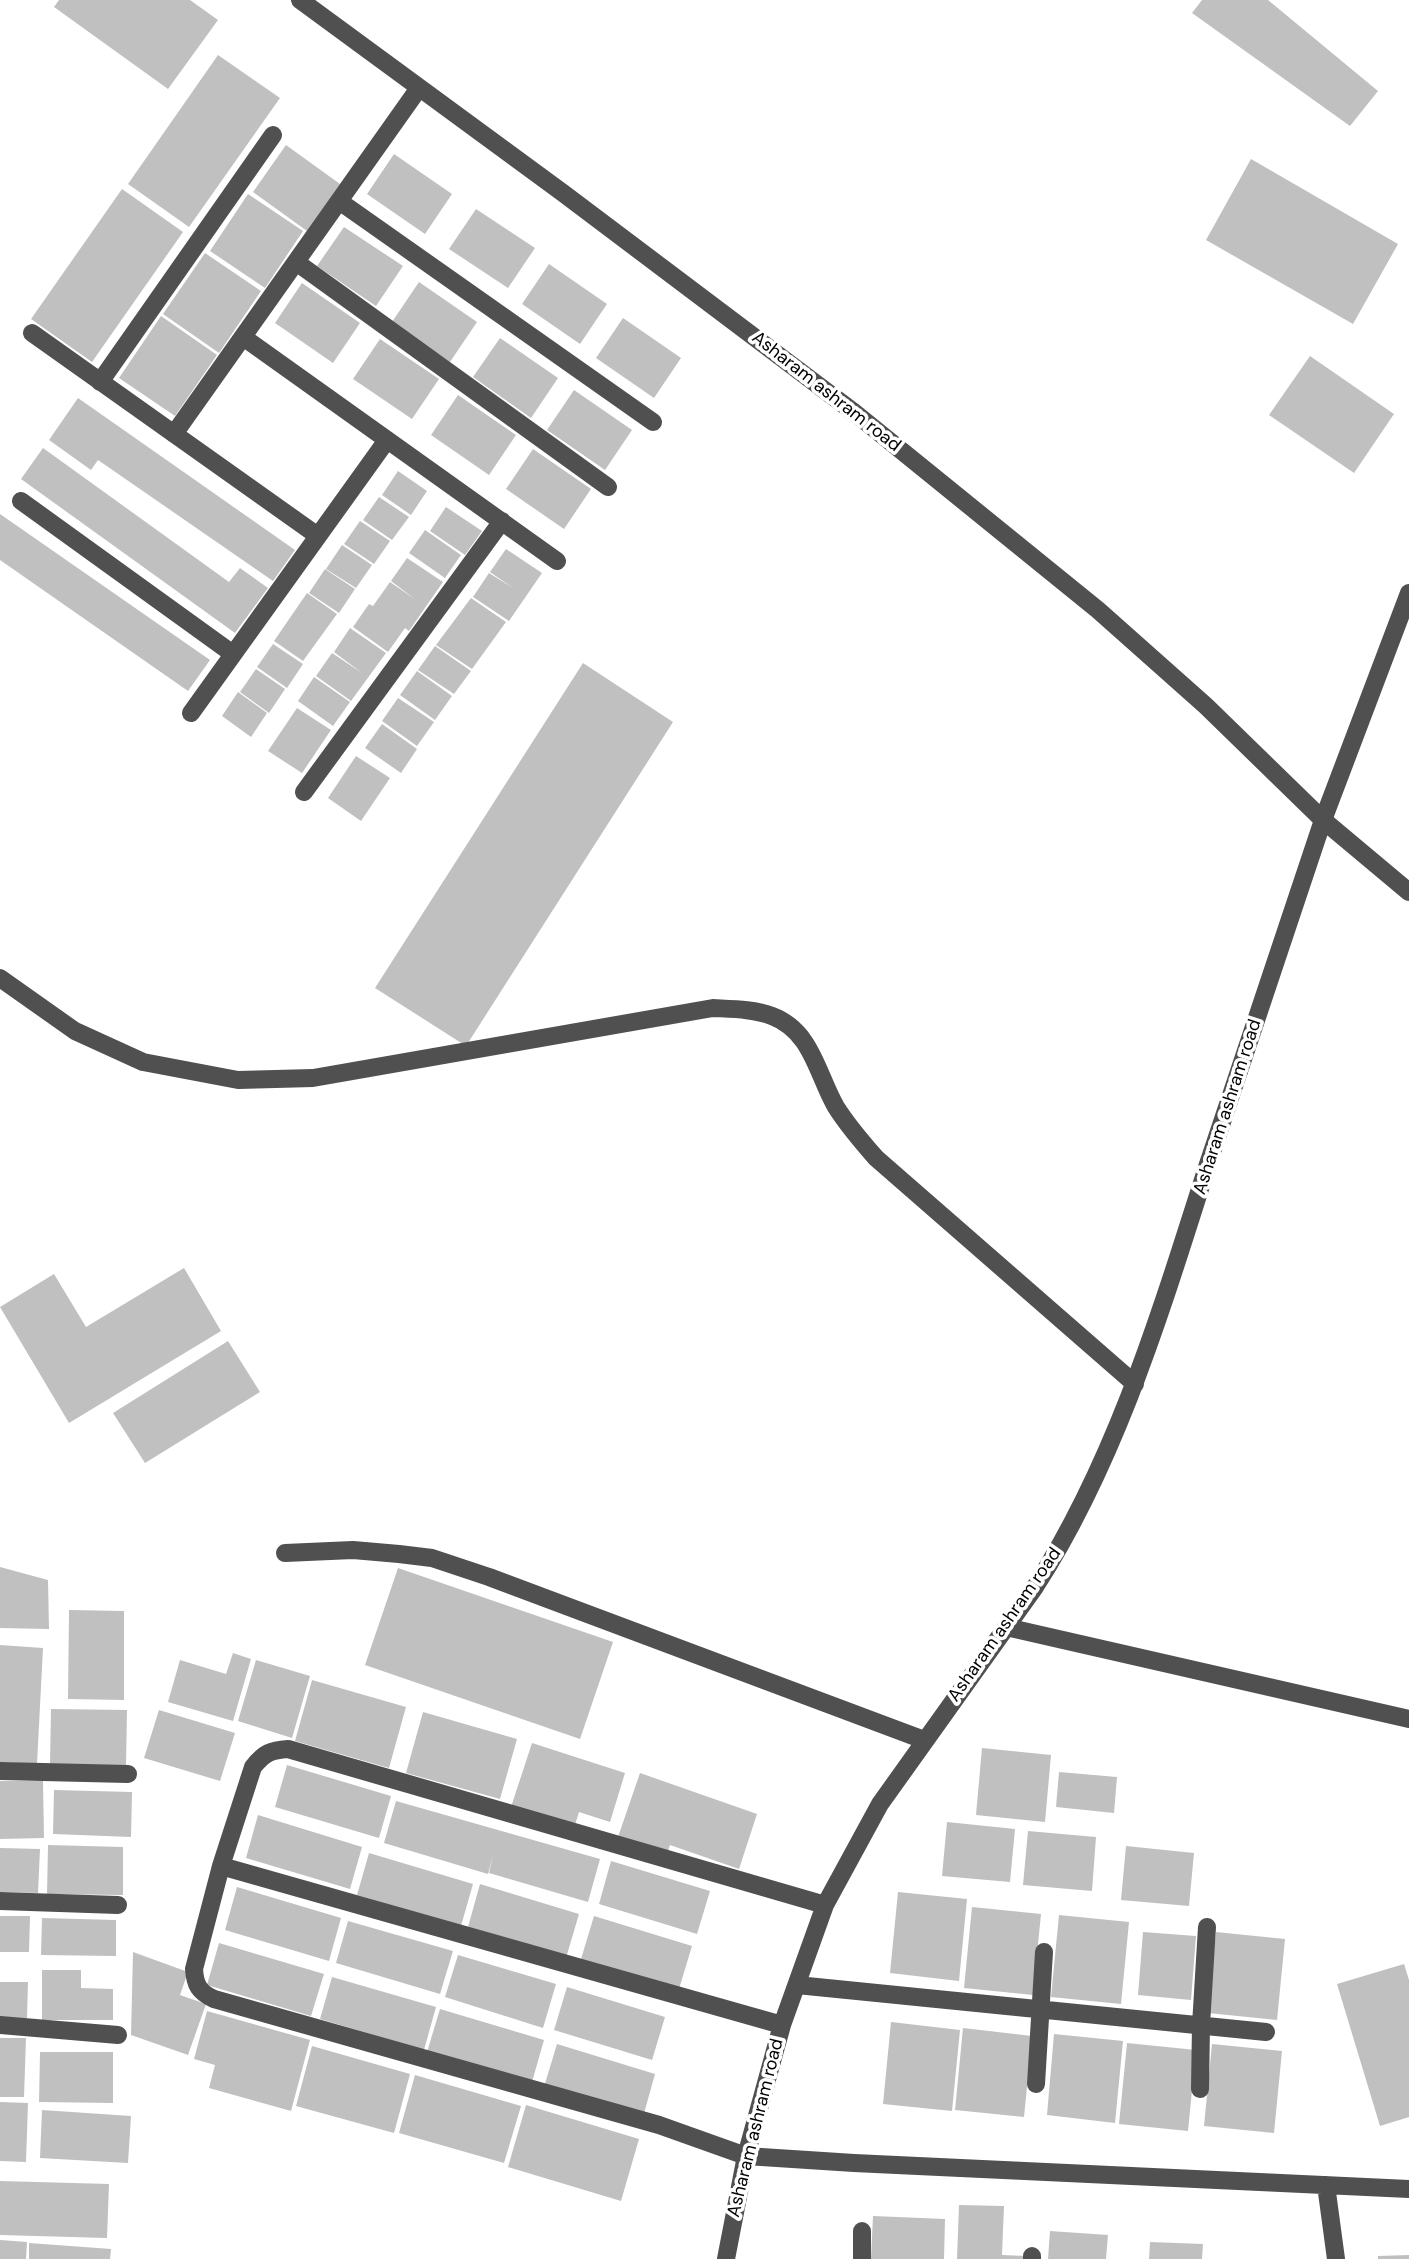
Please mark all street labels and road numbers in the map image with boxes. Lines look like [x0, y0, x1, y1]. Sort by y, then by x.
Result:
street label: Asharam ashram road [747, 327, 905, 457]
street label: Asharam ashram road [1189, 1017, 1267, 1197]
street label: Asharam ashram road [944, 1544, 1066, 1706]
street label: Asharam ashram road [723, 2037, 789, 2219]

